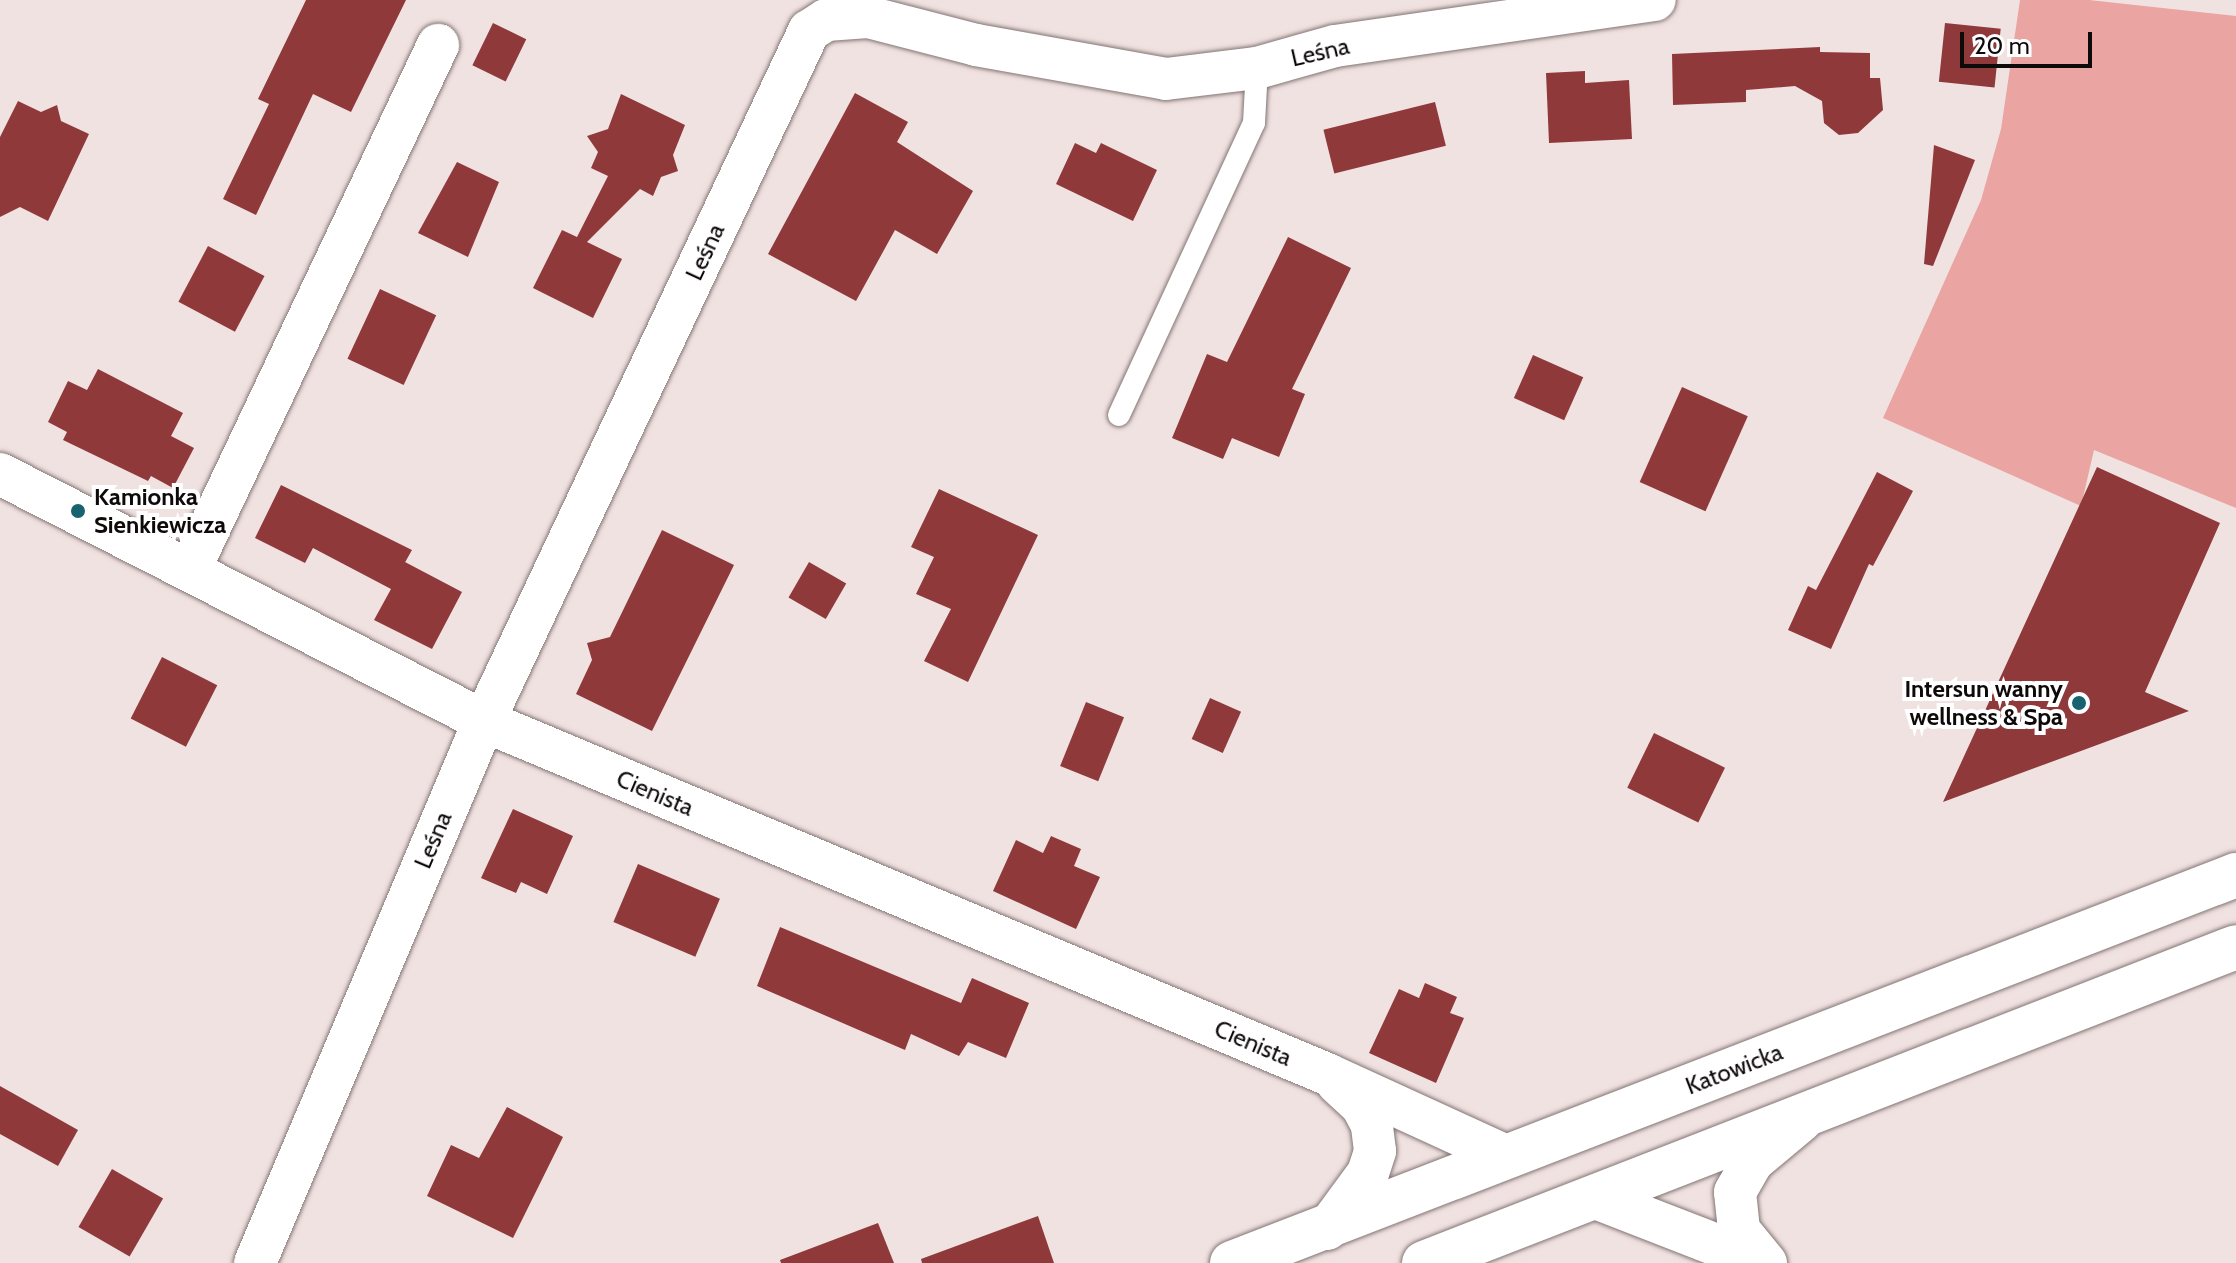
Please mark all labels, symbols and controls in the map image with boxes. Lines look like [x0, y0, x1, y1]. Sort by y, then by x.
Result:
scale bar [1964, 16, 2096, 66]
street label: Leśna [1288, 31, 1352, 73]
text: 20 m [1974, 31, 2030, 60]
street label: Leśna [679, 219, 731, 285]
place label: Kamionka Sienkiewicza [94, 483, 226, 539]
marker: Kamionka Sienkiewicza [69, 502, 87, 520]
place label: Intersun wanny wellness & Spa [1904, 675, 2063, 731]
marker: Intersun wanny wellness & Spa [2070, 694, 2088, 712]
street label: Cienista [612, 764, 698, 822]
street label: Leśna [408, 807, 458, 873]
street label: Cienista [1210, 1014, 1296, 1072]
street label: Katowicka [1681, 1037, 1787, 1101]

